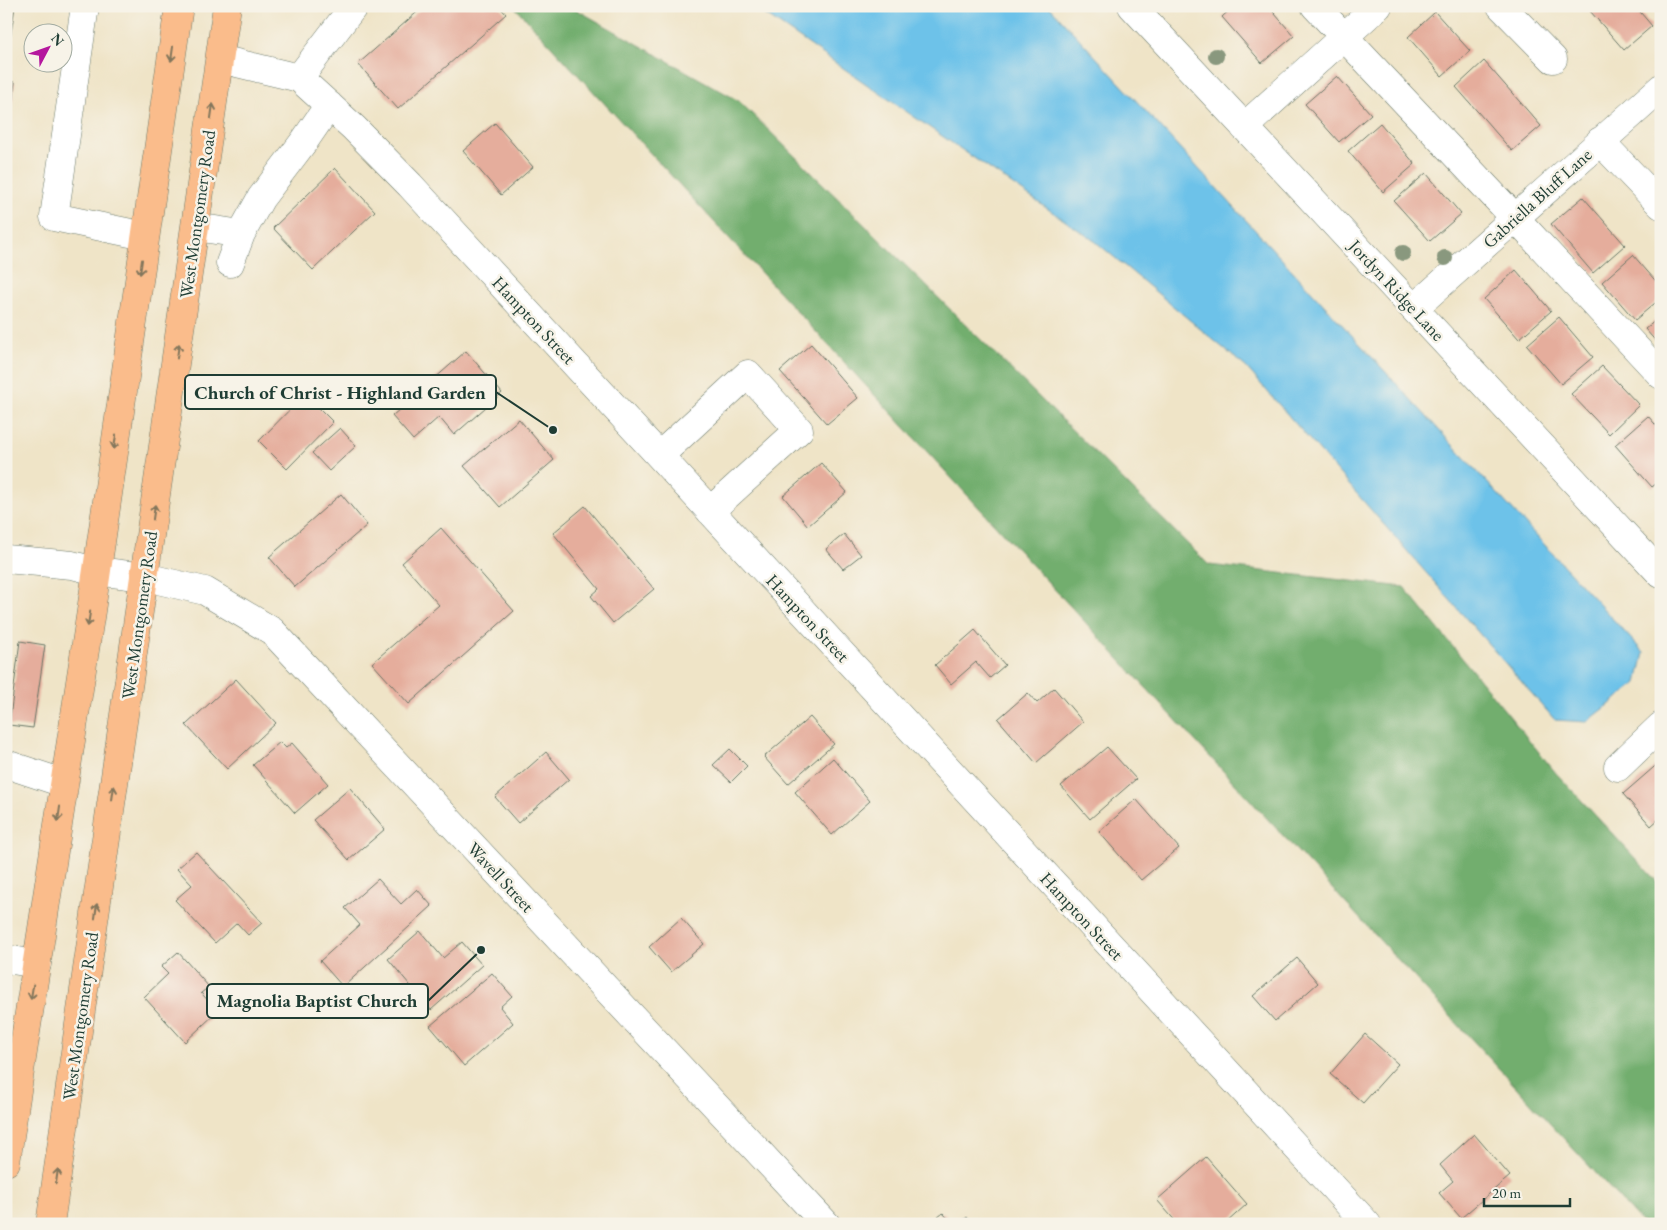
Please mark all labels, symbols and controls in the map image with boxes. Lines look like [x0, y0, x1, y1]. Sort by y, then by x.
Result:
north arrow [22, 22, 72, 72]
text: N [47, 29, 69, 50]
one-way arrow [166, 46, 176, 62]
one-way arrow [207, 103, 217, 119]
street label: West Montgomery Road [174, 128, 220, 300]
street label: Gabriella Bluff Lane [1478, 143, 1596, 253]
street label: Jordyn Ridge Lane [1343, 233, 1450, 345]
one-way arrow [135, 259, 145, 275]
street label: Hampton Street [487, 271, 581, 369]
one-way arrow [173, 343, 183, 359]
callout: Church of Christ - Highland Garden [185, 375, 496, 409]
text: Church of Christ - Highland Garden [194, 380, 486, 405]
one-way arrow [110, 434, 120, 450]
one-way arrow [150, 504, 160, 520]
street label: West Montgomery Road [116, 529, 162, 701]
street label: Hampton Street [761, 569, 855, 667]
one-way arrow [84, 611, 94, 627]
one-way arrow [108, 785, 118, 801]
one-way arrow [53, 806, 63, 822]
street label: Wavell Street [463, 837, 540, 917]
street label: Hampton Street [1035, 867, 1129, 965]
one-way arrow [91, 903, 101, 919]
street label: West Montgomery Road [57, 930, 103, 1102]
one-way arrow [27, 984, 37, 1000]
callout: Magnolia Baptist Church [207, 984, 428, 1018]
text: Magnolia Baptist Church [217, 988, 418, 1013]
one-way arrow [52, 1168, 62, 1184]
scale bar [1484, 1175, 1571, 1207]
text: 20 m [1492, 1183, 1521, 1202]

